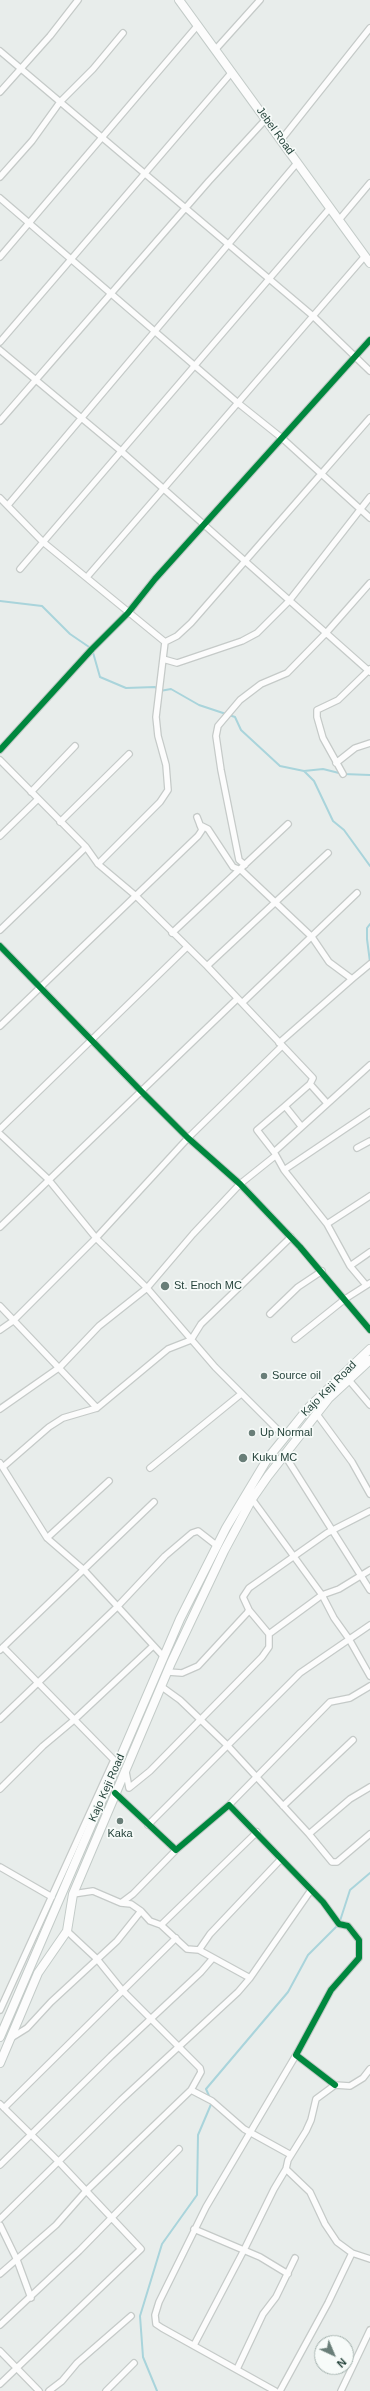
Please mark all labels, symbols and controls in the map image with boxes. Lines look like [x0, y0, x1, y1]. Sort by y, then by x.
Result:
street label: Jebel Road [253, 105, 297, 157]
place label: St. Enoch MC [174, 1279, 242, 1293]
marker: St. Enoch MC [159, 1280, 171, 1292]
street label: Kajo Keji Road [299, 1359, 359, 1419]
place label: Source oil [272, 1369, 321, 1383]
marker: Source oil [259, 1371, 269, 1381]
place label: Up Normal [260, 1426, 313, 1440]
marker: Up Normal [247, 1428, 257, 1438]
place label: Kuku MC [252, 1451, 297, 1465]
marker: Kuku MC [237, 1452, 249, 1464]
street label: Kajo Keji Road [86, 1752, 128, 1824]
marker: Kaka [115, 1816, 125, 1826]
place label: Kaka [107, 1827, 133, 1841]
north arrow [314, 2335, 354, 2375]
text: N [335, 2356, 349, 2370]

